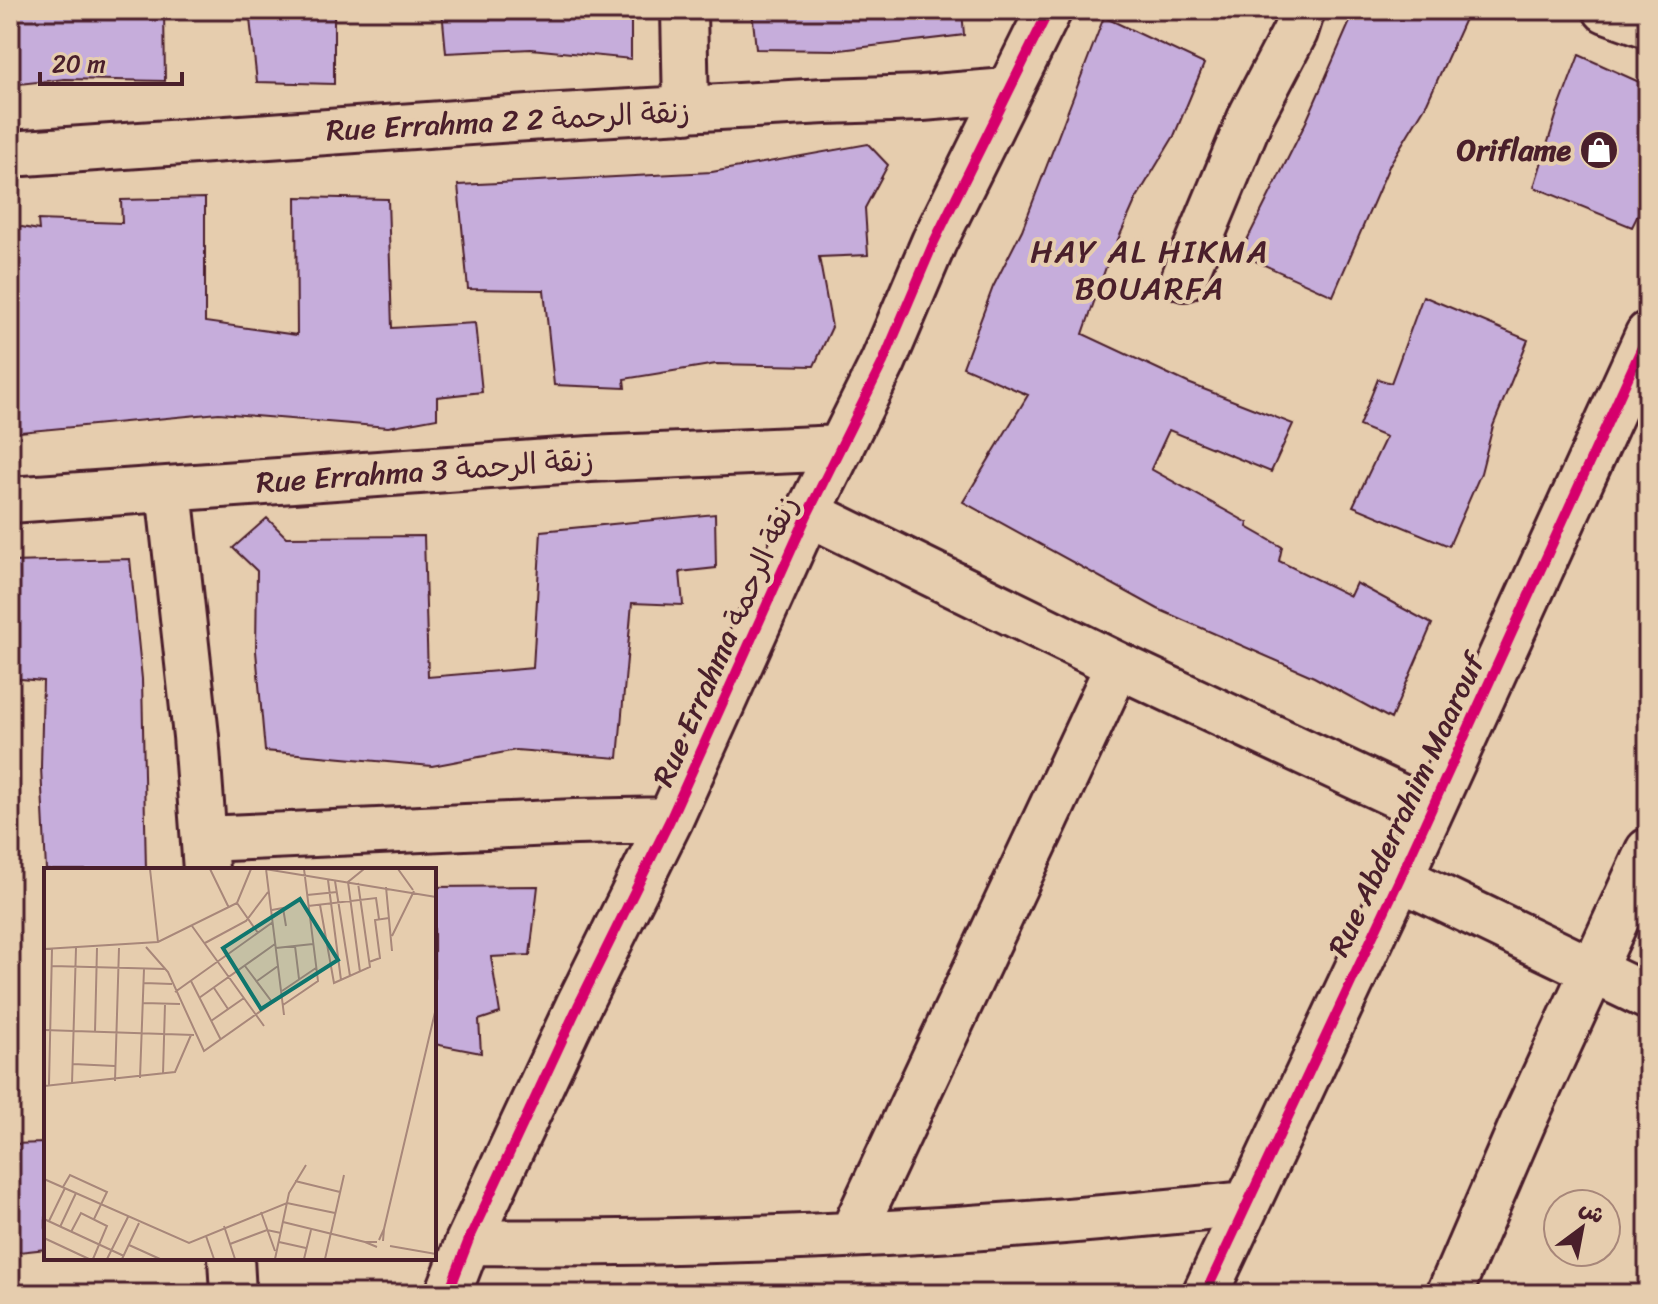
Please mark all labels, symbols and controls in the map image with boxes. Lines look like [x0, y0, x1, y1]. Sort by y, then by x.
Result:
scale bar [40, 36, 182, 86]
text: 20 m [52, 43, 106, 85]
street label: Rue Errahma 2 2 زنقة الرحمة [325, 85, 691, 157]
place label: Oriflame [1457, 123, 1572, 177]
shop icon: Oriflame [1578, 129, 1620, 171]
district label: HAY AL HIKMA BOUARFA [1030, 223, 1270, 317]
street label: Rue Errahma 3 زنقة الرحمة [254, 432, 596, 510]
street label: Rue Errahma زنقة الرحمة [636, 487, 814, 795]
street label: Rue Abderrahim Maarouf [1312, 641, 1501, 966]
inset map [44, 868, 436, 1260]
north arrow [1542, 1188, 1622, 1268]
text: ش [1572, 1189, 1613, 1234]

